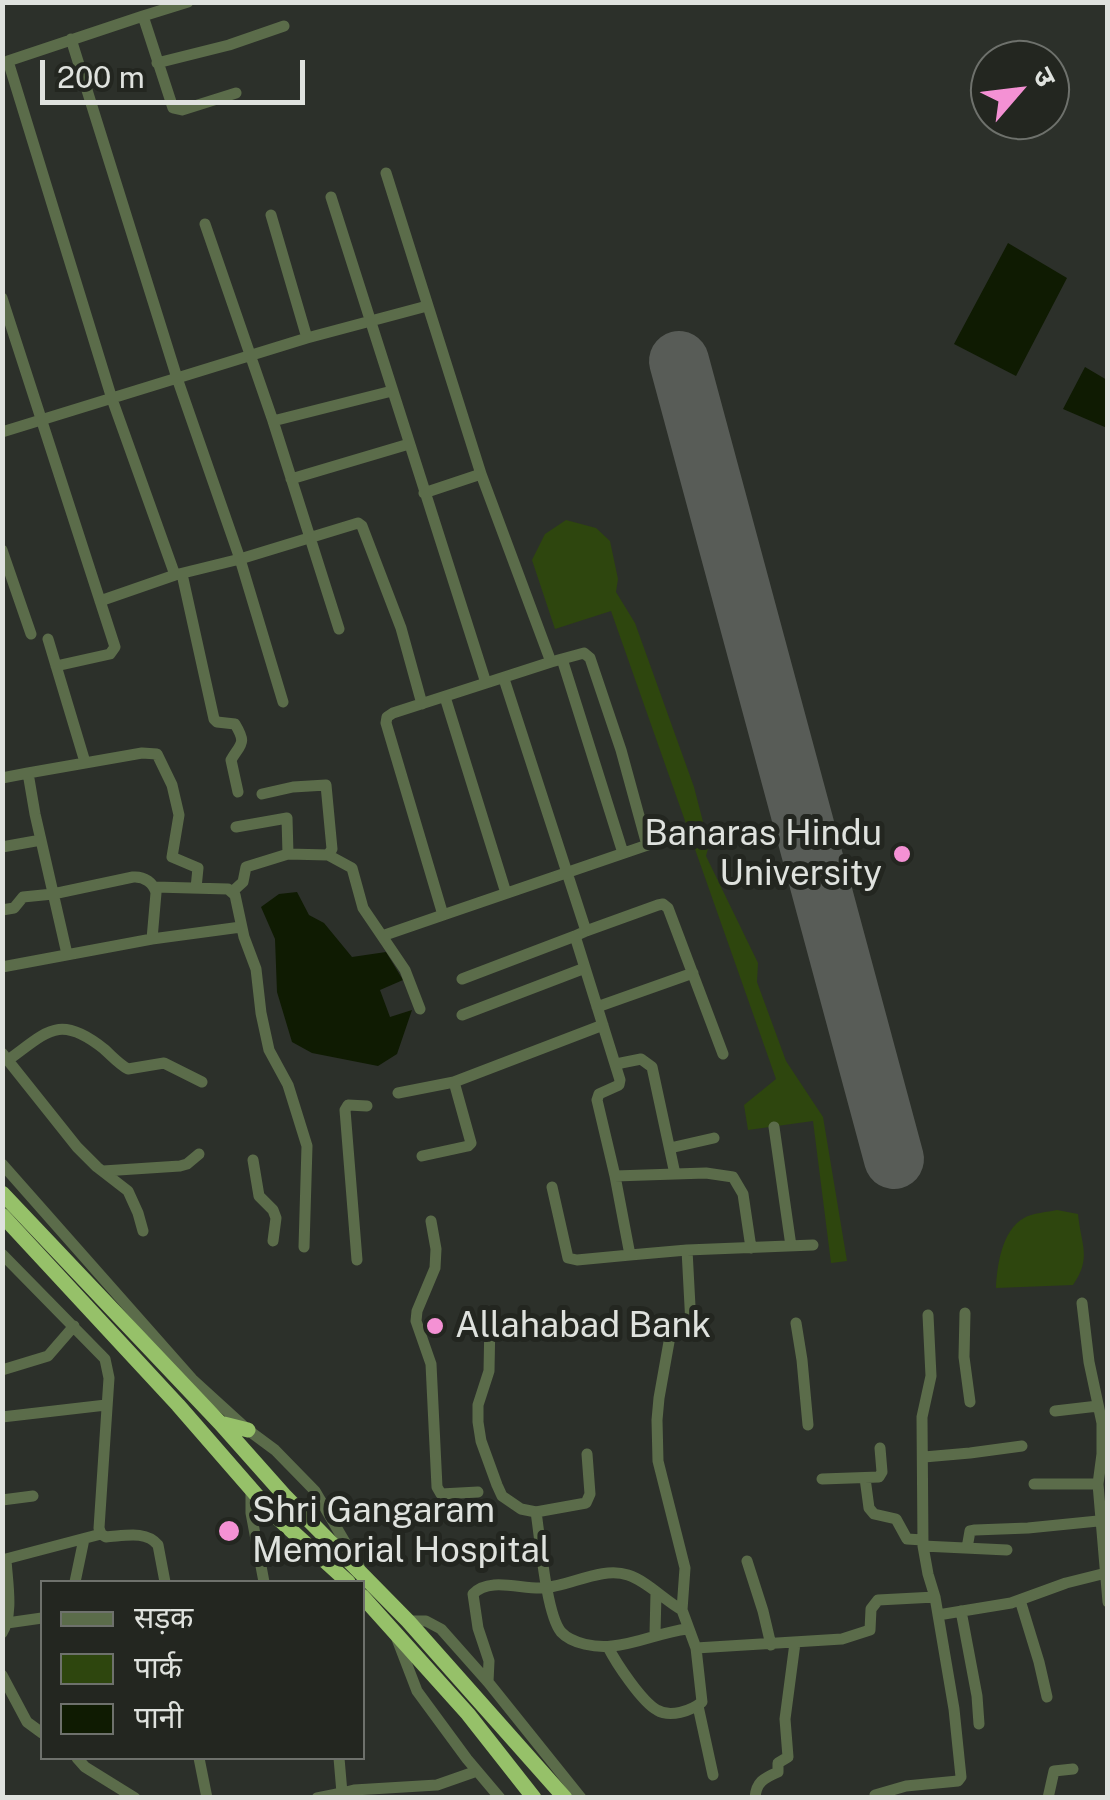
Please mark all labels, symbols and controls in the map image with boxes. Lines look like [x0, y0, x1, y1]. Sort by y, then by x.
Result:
scale bar [45, 40, 310, 102]
north arrow [970, 40, 1070, 140]
text: 200 m [57, 59, 145, 95]
text: उ [1027, 62, 1064, 92]
place label: Banaras Hindu University [644, 813, 882, 895]
marker: Banaras Hindu University [891, 843, 913, 865]
place label: Allahabad Bank [455, 1305, 711, 1347]
marker: Allahabad Bank [424, 1315, 446, 1337]
place label: Shri Gangaram Memorial Hospital [252, 1490, 550, 1572]
marker: Shri Gangaram Memorial Hospital [216, 1518, 242, 1544]
legend [40, 1580, 365, 1760]
text: सड़क [134, 1599, 193, 1635]
text: पार्क [134, 1649, 182, 1685]
text: पानी [134, 1699, 183, 1735]

